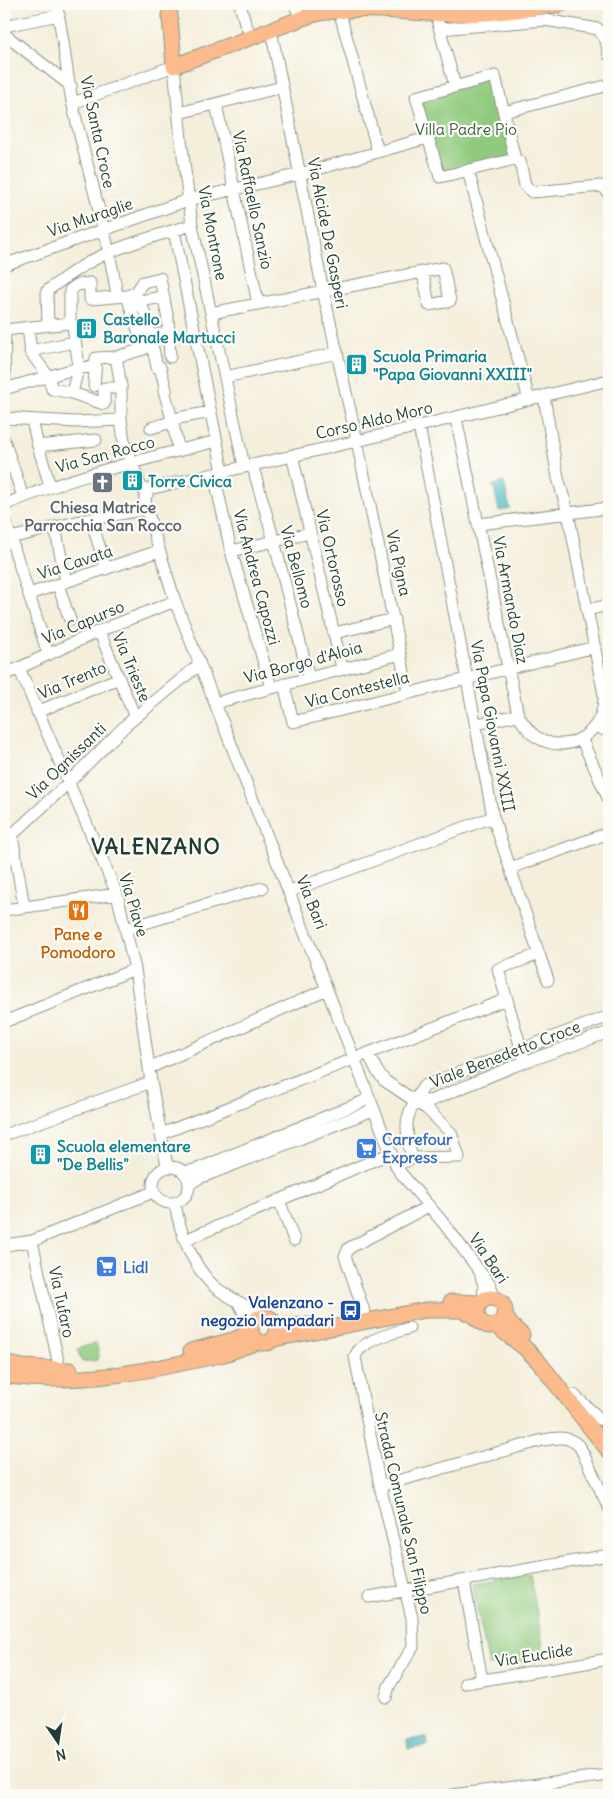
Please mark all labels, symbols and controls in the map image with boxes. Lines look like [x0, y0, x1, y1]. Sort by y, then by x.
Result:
street label: Via Santa Croce [76, 74, 120, 190]
park label: Villa Padre Pio [415, 119, 517, 139]
street label: Via Raffaello Sanzio [229, 129, 277, 271]
street label: Via Alcide De Gasperi [304, 156, 352, 310]
street label: Via Montrone [194, 184, 232, 282]
street label: Via Muraglie [45, 193, 135, 241]
place label: Castello Baronale Martucci [103, 309, 235, 347]
building icon: Castello Baronale Martucci [75, 316, 99, 340]
place label: Scuola Primaria "Papa Giovanni XXIII" [373, 346, 532, 385]
building icon: Scuola Primaria "Papa Giovanni XXIII" [345, 353, 369, 377]
street label: Corso Aldo Moro [314, 397, 434, 443]
street label: Via San Rocco [53, 431, 157, 477]
building icon: Torre Civica [120, 469, 144, 493]
church icon: Chiesa Matrice Parrocchia San Rocco [91, 471, 115, 495]
place label: Torre Civica [148, 471, 232, 491]
place label: Chiesa Matrice Parrocchia San Rocco [24, 497, 182, 535]
street label: Via Andrea Capozzi [229, 507, 285, 647]
street label: Via Ortorosso [312, 508, 354, 608]
street label: Via Bellomo [276, 523, 318, 611]
street label: Via Pigna [382, 528, 416, 598]
street label: Via Armando Diaz [489, 534, 533, 666]
street label: Via Cavata [35, 541, 115, 583]
street label: Via Capurso [39, 596, 127, 648]
street label: Via Trieste [108, 629, 156, 705]
street label: Via Borgo d'Aloia [242, 637, 364, 687]
street label: Via Papa Giovanni XXIII [467, 638, 519, 814]
street label: Via Trento [35, 657, 109, 703]
street label: Via Contestella [303, 666, 411, 712]
street label: Via Ognissanti [22, 718, 110, 804]
district label: VALENZANO [91, 833, 221, 860]
street label: Via Piave [115, 871, 153, 939]
street label: Via Bari [292, 872, 332, 932]
restaurant icon: Pane e Pomodoro [66, 898, 90, 922]
place label: Pane e Pomodoro [40, 924, 116, 962]
street label: Viale Benedetto Croce [427, 1016, 583, 1092]
place label: Carrefour Express [382, 1129, 453, 1168]
place label: Scuola elementare "De Bellis" [57, 1136, 191, 1174]
supermarket icon: Carrefour Express [354, 1136, 378, 1160]
building icon: Scuola elementare "De Bellis" [29, 1143, 53, 1167]
street label: Via Bari [465, 1229, 513, 1287]
supermarket icon: Lidl [95, 1255, 119, 1279]
place label: Lidl [123, 1257, 148, 1277]
street label: Via Tufaro [45, 1264, 79, 1340]
place label: Valenzano - negozio lampadari [201, 1292, 334, 1331]
bus stop icon: Valenzano - negozio lampadari [338, 1299, 362, 1323]
street label: Strada Comunale San Filippo [371, 1410, 437, 1616]
street label: Via Euclide [494, 1639, 574, 1671]
north arrow [32, 1716, 82, 1766]
text: N [54, 1745, 68, 1765]

